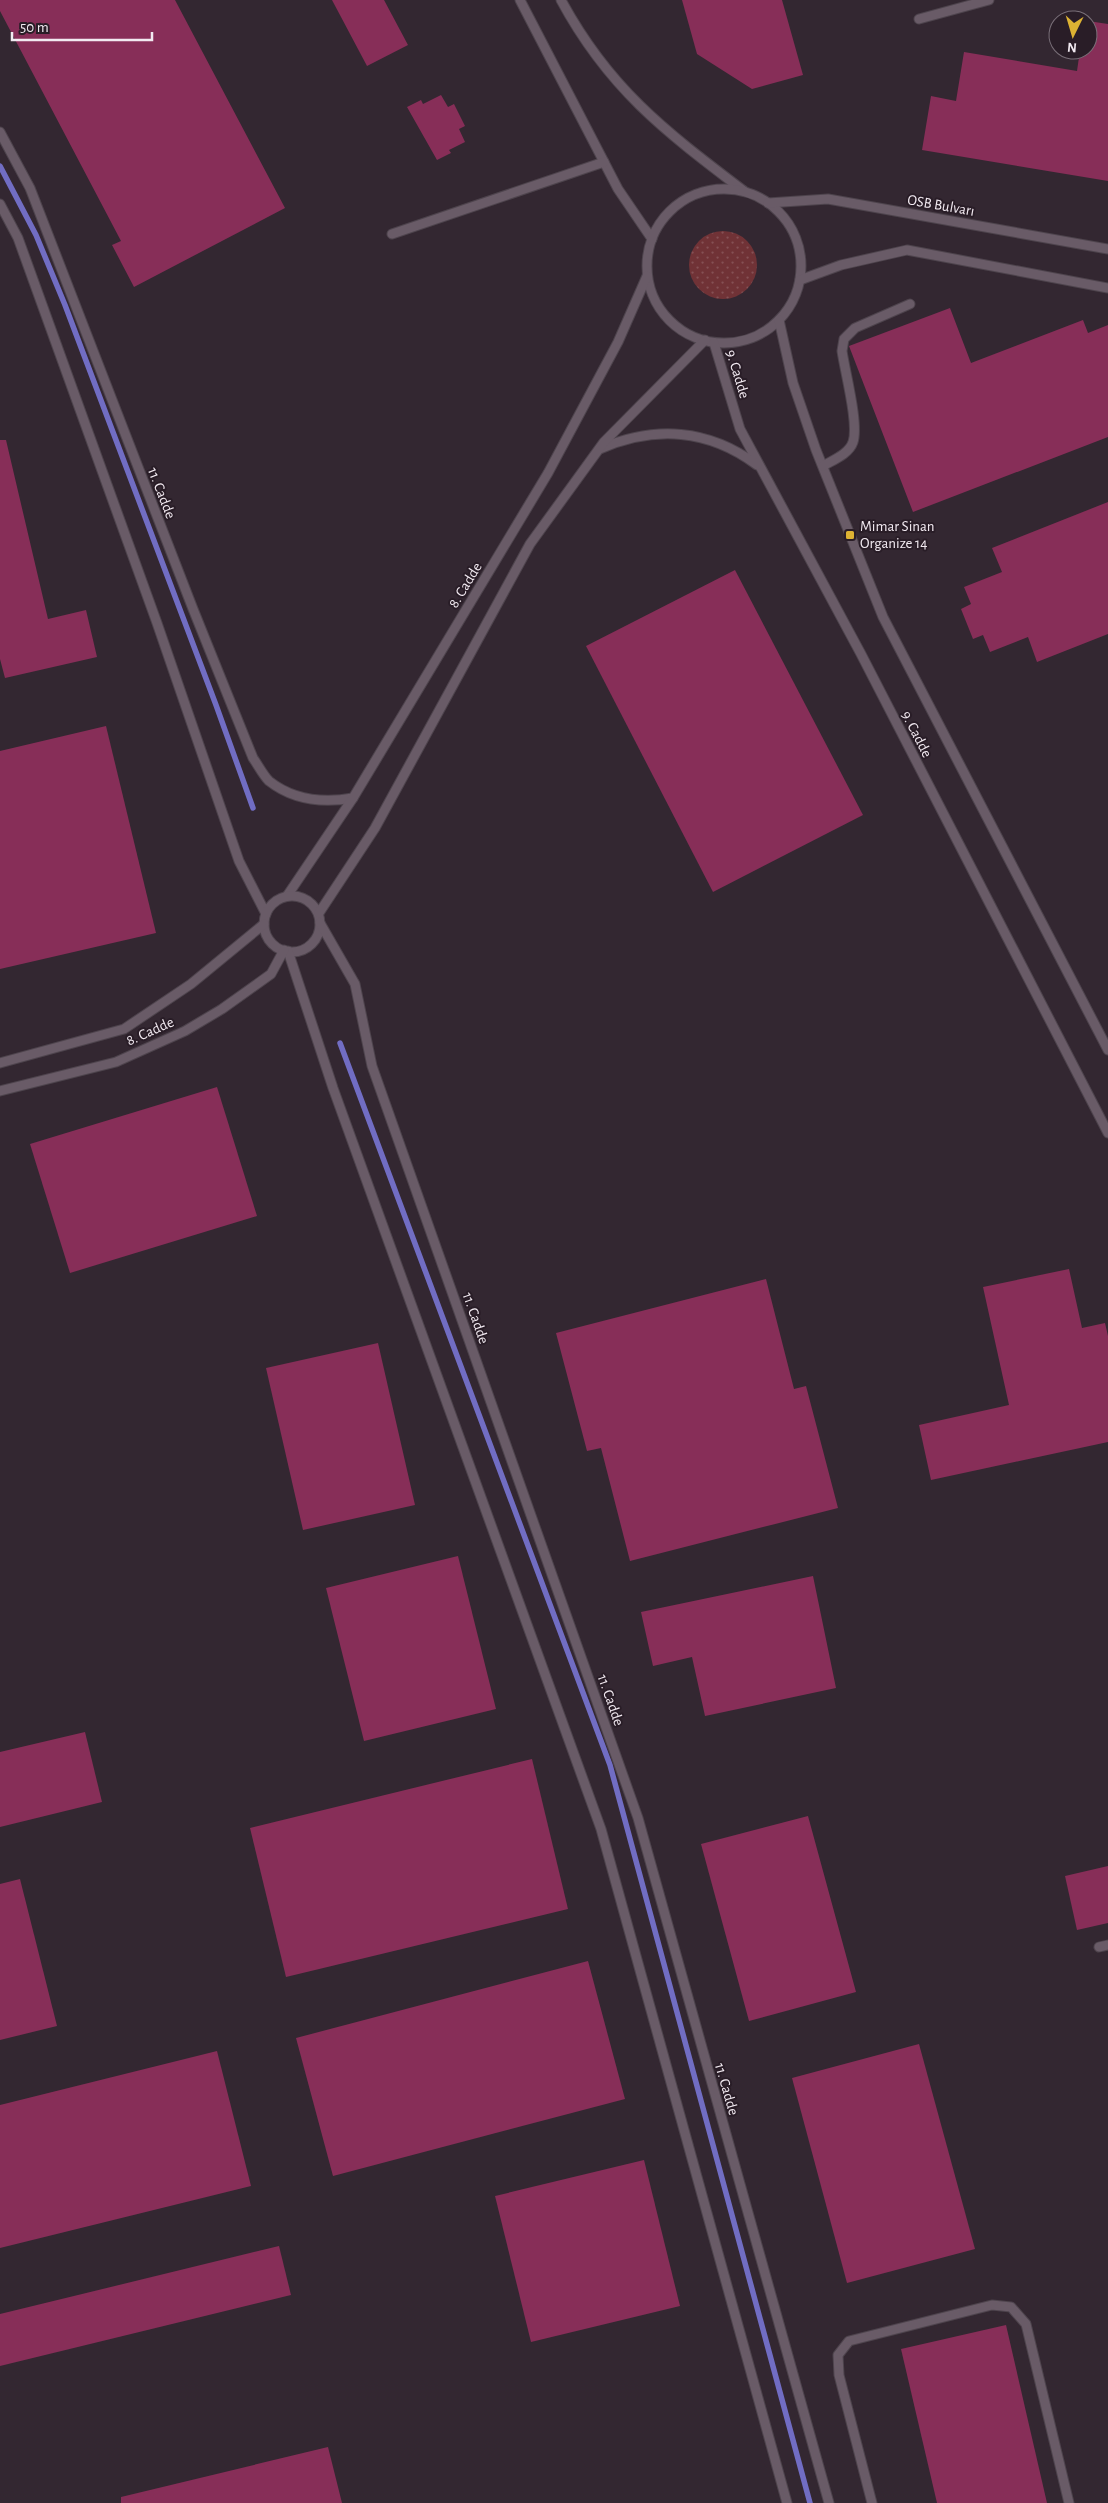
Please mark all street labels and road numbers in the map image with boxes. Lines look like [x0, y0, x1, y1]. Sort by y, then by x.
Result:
street label: OSB Bulvarı [906, 192, 976, 219]
street label: 9. Cadde [723, 348, 752, 400]
street label: 11. Cadde [145, 466, 178, 521]
street label: 8. Cadde [446, 560, 485, 611]
street label: 9. Cadde [898, 708, 935, 760]
street label: 8. Cadde [124, 1014, 176, 1049]
street label: 11. Cadde [460, 1290, 491, 1346]
street label: 11. Cadde [595, 1672, 626, 1728]
street label: 11. Cadde [712, 2061, 741, 2117]

